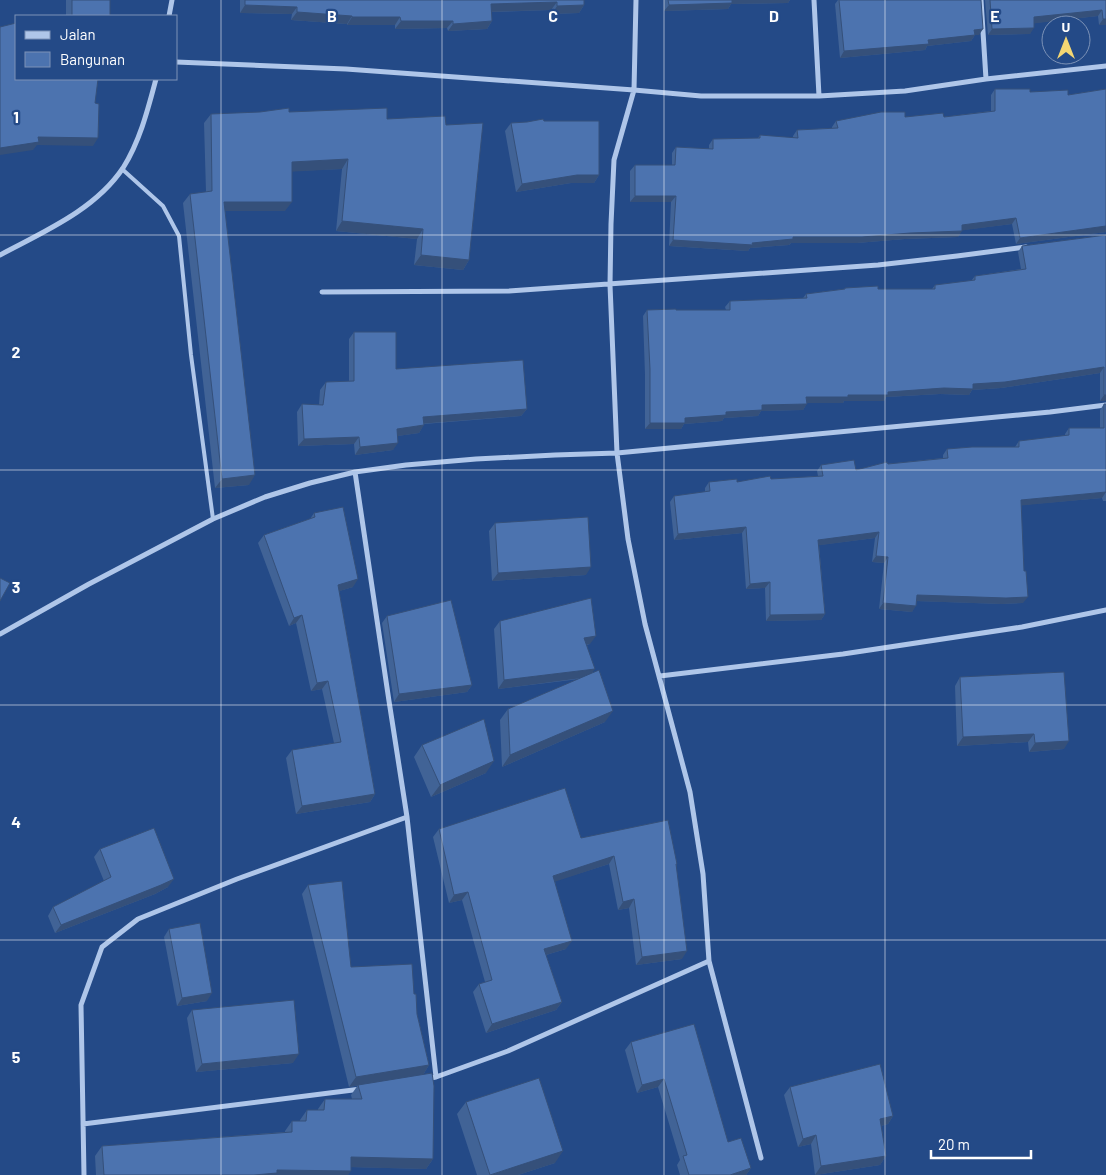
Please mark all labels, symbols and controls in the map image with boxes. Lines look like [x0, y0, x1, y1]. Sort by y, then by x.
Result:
text: B [327, 6, 337, 25]
text: C [548, 6, 558, 25]
text: D [769, 6, 779, 25]
text: E [990, 6, 1000, 25]
legend [15, 15, 178, 80]
north arrow [1041, 15, 1091, 65]
text: U [1062, 18, 1071, 35]
text: Jalan [60, 25, 96, 43]
text: Bangunan [60, 50, 125, 68]
text: 1 [13, 107, 19, 126]
text: 2 [12, 342, 21, 361]
text: 3 [12, 577, 20, 596]
text: 4 [11, 812, 21, 831]
text: 5 [12, 1047, 21, 1066]
scale bar [931, 1128, 1031, 1160]
text: 20 m [938, 1135, 970, 1153]

